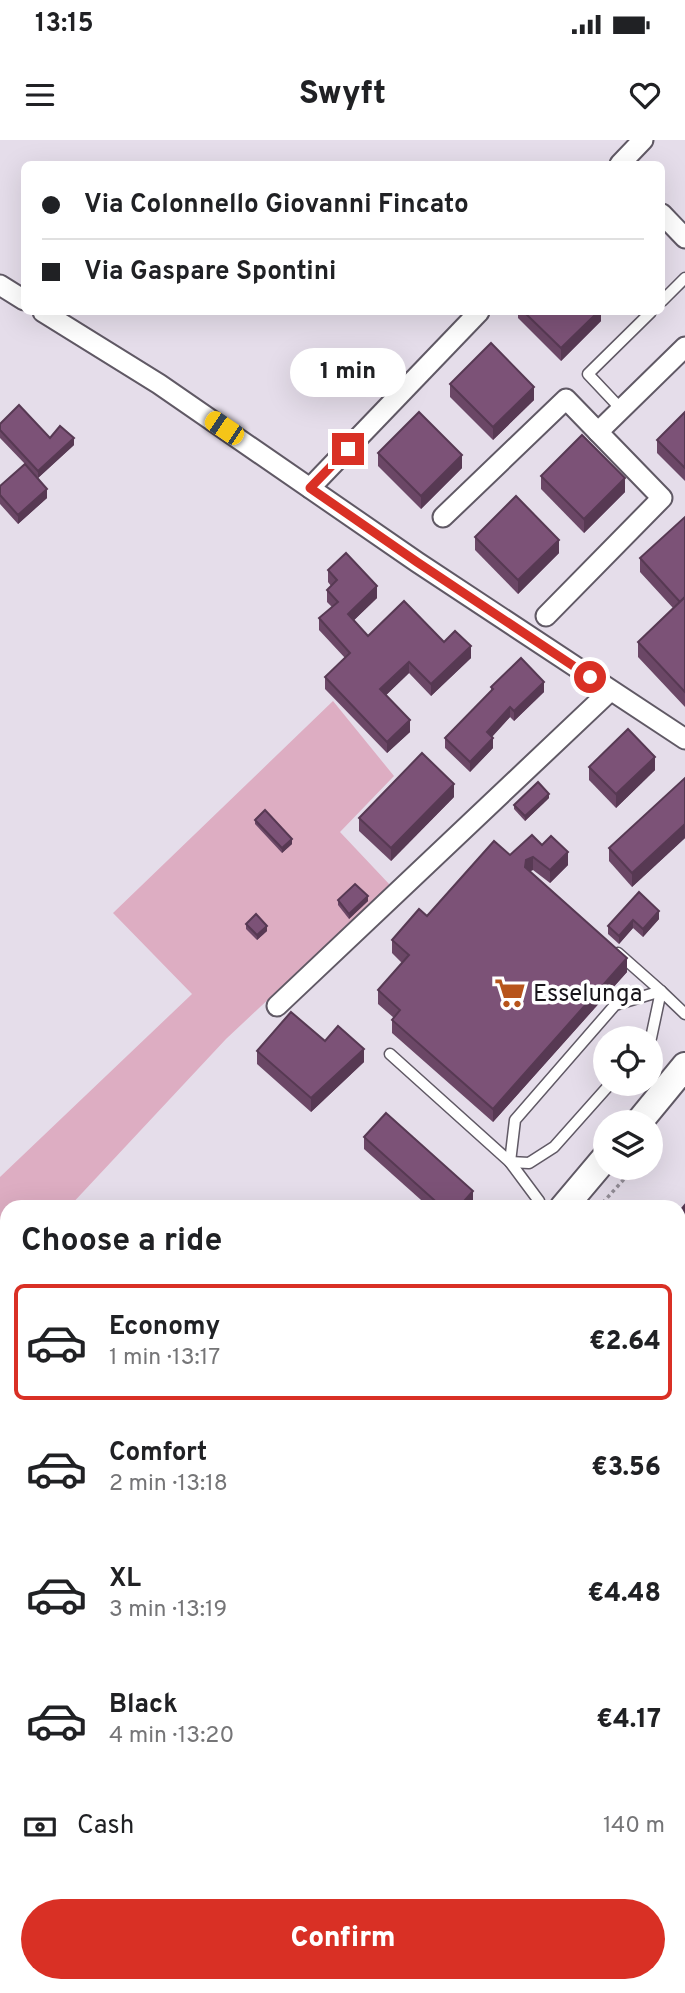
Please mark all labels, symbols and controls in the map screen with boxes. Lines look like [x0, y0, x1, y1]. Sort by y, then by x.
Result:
text: 13:15 [35, 8, 94, 41]
text: Swyft [299, 75, 386, 115]
icon: menu [21, 76, 59, 114]
icon: heart [626, 76, 664, 114]
text: Via Colonnello Giovanni Fincato [84, 189, 469, 222]
text: Via Gaspare Spontini [84, 256, 336, 289]
callout: 1 min [290, 348, 406, 396]
text: 1 min [320, 358, 376, 387]
car [201, 408, 248, 448]
route end [332, 433, 364, 465]
route start [574, 661, 606, 693]
supermarket icon: Esselunga [493, 976, 527, 1010]
place label: Esselunga [533, 980, 642, 1010]
map controls [593, 1026, 663, 1180]
button: locate [593, 1026, 663, 1096]
button: layers [593, 1110, 663, 1180]
text: Choose a ride [21, 1222, 222, 1262]
icon: car [25, 1311, 88, 1374]
text: Economy [109, 1311, 220, 1344]
text: €2.64 [589, 1326, 661, 1359]
text: 1 min · 13:17 [109, 1344, 220, 1373]
icon: car [25, 1437, 88, 1500]
text: Comfort [109, 1437, 207, 1470]
text: €3.56 [591, 1452, 661, 1485]
text: 2 min · 13:18 [109, 1470, 228, 1499]
icon: car [25, 1563, 88, 1626]
text: XL [109, 1563, 141, 1596]
text: €4.48 [588, 1578, 661, 1611]
text: 3 min · 13:19 [109, 1596, 227, 1625]
icon: car [25, 1689, 88, 1752]
text: Black [109, 1689, 178, 1722]
text: €4.17 [596, 1704, 661, 1737]
text: 4 min · 13:20 [109, 1722, 234, 1751]
icon: cash [21, 1808, 59, 1846]
text: Cash [77, 1810, 134, 1843]
text: 140 m [603, 1812, 665, 1841]
button: Confirm [21, 1899, 665, 1979]

